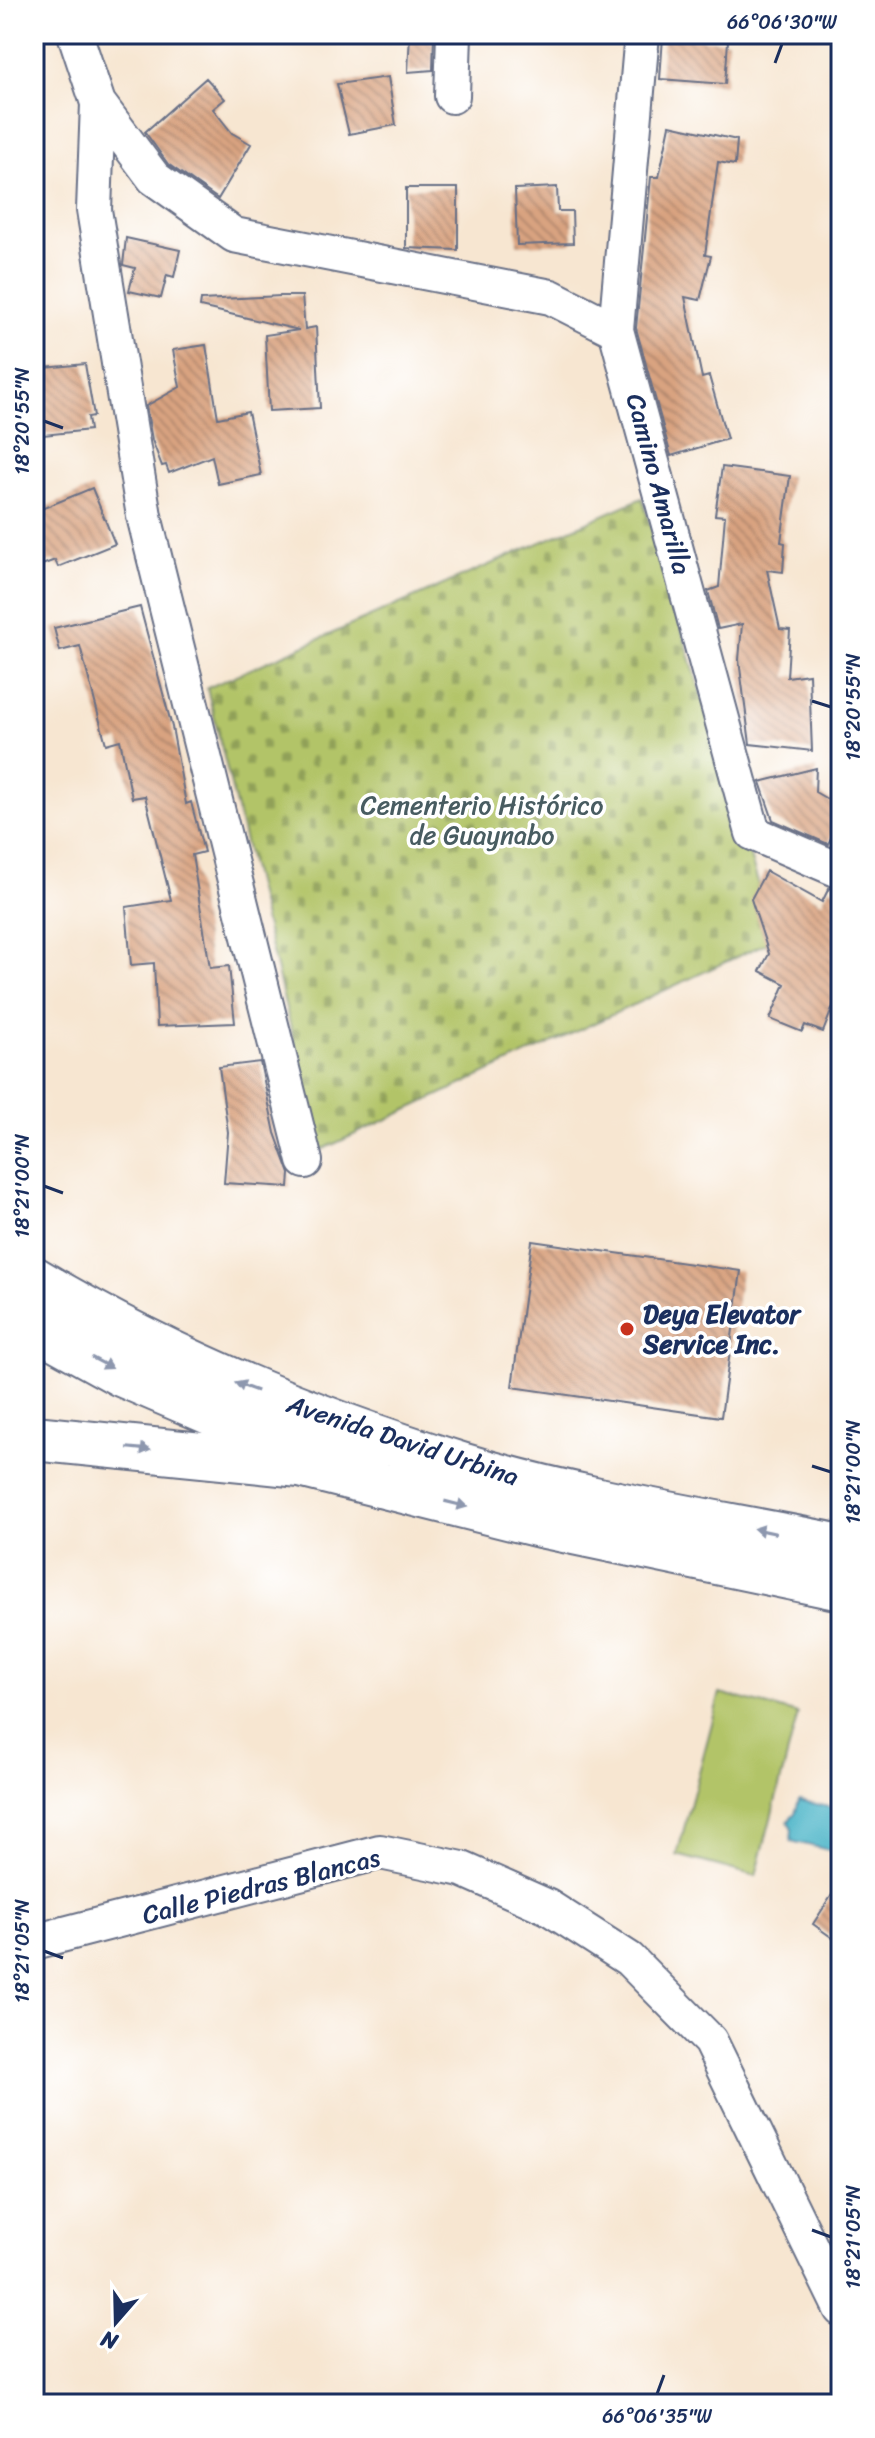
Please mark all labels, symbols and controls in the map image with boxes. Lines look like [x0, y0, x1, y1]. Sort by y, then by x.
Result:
text: 66°06'30"W [727, 5, 838, 40]
text: 18°20'55"N [5, 367, 40, 475]
street label: Camino Amarilla [613, 388, 705, 580]
text: 18°20'55"N [836, 653, 871, 761]
park label: Cementerio Histórico de Guaynabo [361, 782, 604, 858]
text: 18°21'00"N [5, 1134, 40, 1238]
place label: Deya Elevator Service Inc. [642, 1291, 802, 1367]
marker: Deya Elevator Service Inc. [618, 1320, 636, 1338]
one-way arrow [91, 1357, 114, 1370]
one-way arrow [233, 1380, 257, 1392]
street label: Avenida David Urbina [280, 1380, 525, 1499]
text: 18°21'00"N [836, 1420, 871, 1524]
one-way arrow [127, 1442, 152, 1455]
one-way arrow [443, 1498, 468, 1510]
one-way arrow [752, 1524, 777, 1537]
street label: Calle Piedras Blancas [137, 1834, 385, 1938]
text: 18°21'05"N [5, 1899, 40, 2003]
text: 18°21'05"N [836, 2185, 871, 2289]
north arrow [76, 2282, 156, 2362]
text: N [95, 2319, 124, 2362]
text: 66°06'35"W [602, 2399, 712, 2434]

